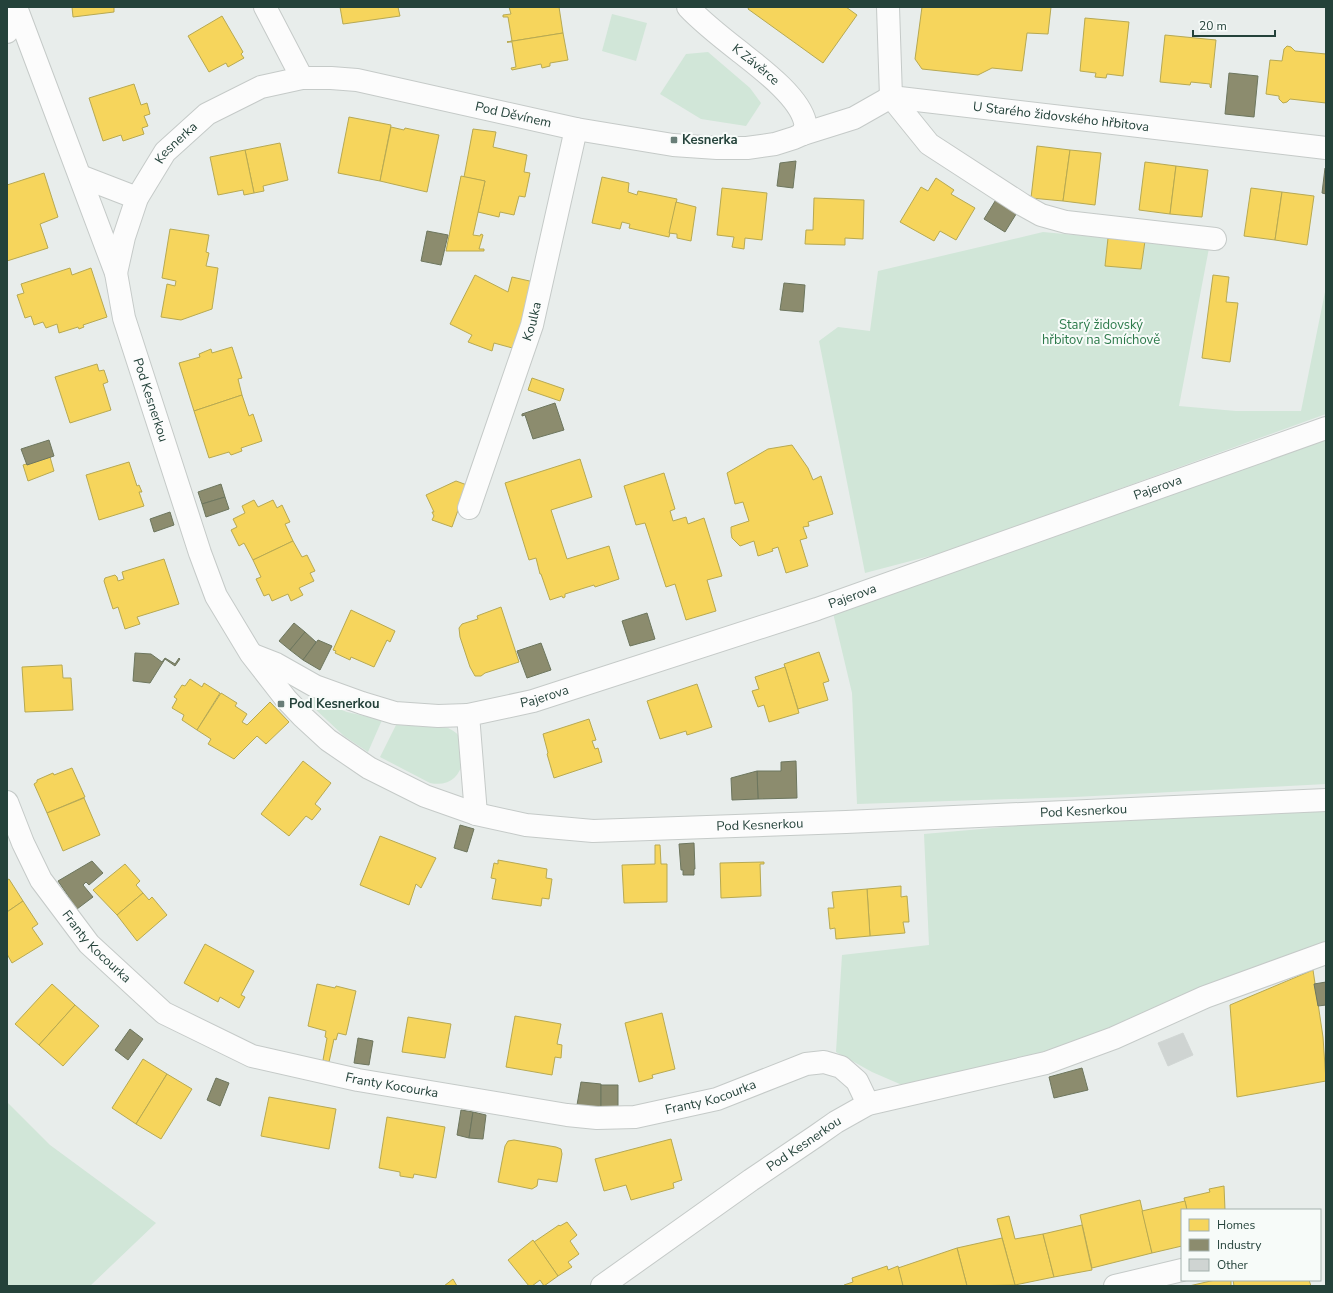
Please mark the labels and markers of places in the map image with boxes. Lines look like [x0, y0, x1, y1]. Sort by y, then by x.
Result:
place label: Kesnerka [682, 131, 738, 149]
marker: Kesnerka [669, 135, 679, 145]
place label: Pod Kesnerkou [289, 695, 379, 713]
marker: Pod Kesnerkou [276, 699, 286, 709]

